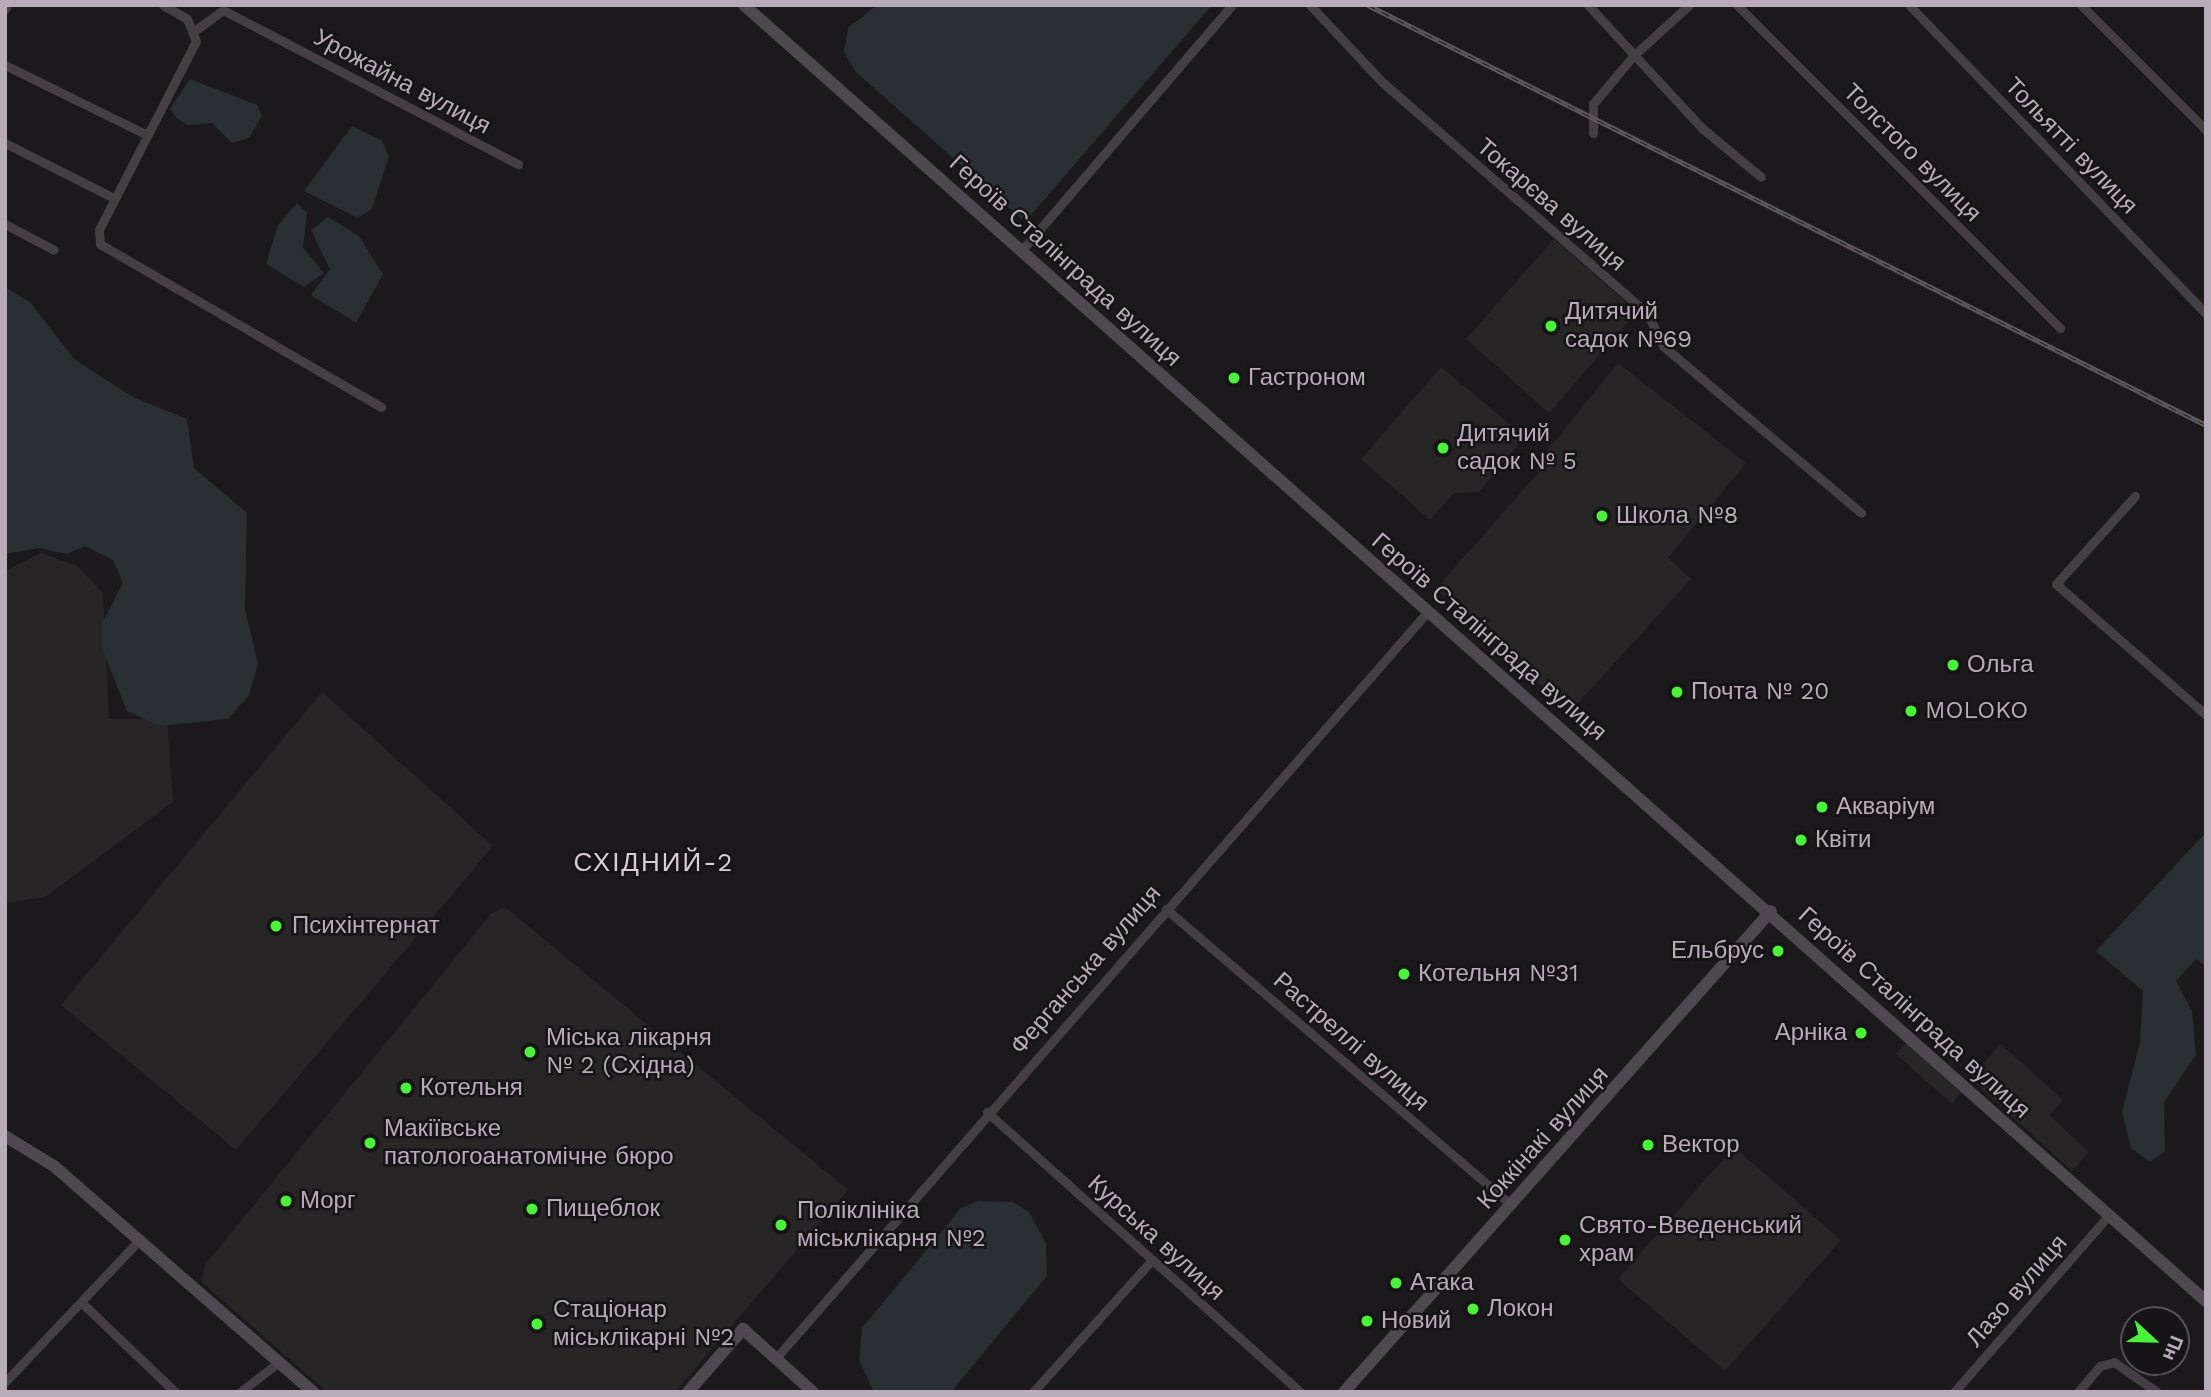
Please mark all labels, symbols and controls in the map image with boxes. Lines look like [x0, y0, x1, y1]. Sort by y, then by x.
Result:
street label: Урожайна вулиця [309, 23, 495, 141]
street label: Тольятті вулиця [1999, 72, 2143, 220]
street label: Толстого вулиця [1837, 78, 1987, 228]
street label: Токарєва вулиця [1471, 132, 1631, 278]
street label: Героїв Сталінграда вулиця [943, 149, 1187, 373]
place label: Дитячий садок №69 [1565, 298, 1692, 354]
marker: Дитячий садок №69 [1543, 318, 1559, 334]
place label: Гастроном [1248, 364, 1366, 392]
marker: Гастроном [1226, 370, 1242, 386]
place label: Дитячий садок № 5 [1457, 420, 1577, 476]
marker: Дитячий садок № 5 [1435, 440, 1451, 456]
place label: Школа №8 [1616, 502, 1738, 530]
marker: Школа №8 [1594, 508, 1610, 524]
street label: Героїв Сталінграда вулиця [1366, 527, 1612, 747]
place label: Ольга [1967, 651, 2033, 679]
marker: Ольга [1945, 657, 1961, 673]
place label: Почта № 20 [1691, 678, 1829, 706]
marker: Почта № 20 [1669, 684, 1685, 700]
place label: MOLOKO [1925, 697, 2028, 725]
marker: MOLOKO [1903, 703, 1919, 719]
place label: Акваріум [1836, 793, 1935, 821]
marker: Акваріум [1814, 799, 1830, 815]
place label: Квіти [1815, 826, 1871, 854]
marker: Квіти [1793, 832, 1809, 848]
district label: СХІДНИЙ-2 [575, 847, 733, 879]
street label: Ферганська вулиця [1005, 880, 1167, 1060]
street label: Героїв Сталінграда вулиця [1792, 901, 2036, 1125]
place label: Психінтернат [292, 912, 440, 940]
marker: Психінтернат [266, 916, 286, 936]
place label: Ельбрус [1671, 937, 1764, 965]
marker: Ельбрус [1770, 943, 1786, 959]
place label: Котельня №31 [1418, 960, 1579, 988]
marker: Котельня №31 [1396, 966, 1412, 982]
street label: Растреллі вулиця [1267, 967, 1435, 1117]
place label: Арніка [1775, 1019, 1847, 1047]
place label: Міська лікарня № 2 (Східна) [546, 1024, 712, 1080]
marker: Арніка [1853, 1025, 1869, 1041]
marker: Міська лікарня № 2 (Східна) [520, 1042, 540, 1062]
street label: Коккінакі вулиця [1471, 1061, 1615, 1215]
place label: Котельня [420, 1074, 523, 1102]
marker: Котельня [398, 1080, 414, 1096]
place label: Макіївське патологоанатомічне бюро [384, 1115, 674, 1171]
place label: Вектор [1662, 1131, 1740, 1159]
marker: Макіївське патологоанатомічне бюро [362, 1135, 378, 1151]
marker: Вектор [1640, 1137, 1656, 1153]
street label: Курська вулиця [1082, 1169, 1230, 1307]
place label: Морг [300, 1187, 356, 1215]
marker: Морг [278, 1193, 294, 1209]
place label: Пищеблок [546, 1195, 660, 1223]
place label: Поліклініка міськлікарня №2 [797, 1197, 986, 1253]
marker: Пищеблок [524, 1201, 540, 1217]
place label: Свято-Введенський храм [1579, 1212, 1802, 1268]
marker: Поліклініка міськлікарня №2 [771, 1215, 791, 1235]
street label: Лазо вулиця [1961, 1229, 2073, 1353]
marker: Свято-Введенський храм [1557, 1232, 1573, 1248]
place label: Атака [1410, 1269, 1474, 1297]
marker: Атака [1388, 1275, 1404, 1291]
place label: Локон [1487, 1295, 1553, 1323]
place label: Стаціонар міськлікарні №2 [553, 1296, 734, 1352]
marker: Локон [1465, 1301, 1481, 1317]
north arrow [2120, 1306, 2190, 1376]
place label: Новий [1381, 1307, 1451, 1335]
marker: Новий [1359, 1313, 1375, 1329]
marker: Стаціонар міськлікарні №2 [527, 1314, 547, 1334]
text: Пн [2158, 1332, 2188, 1364]

